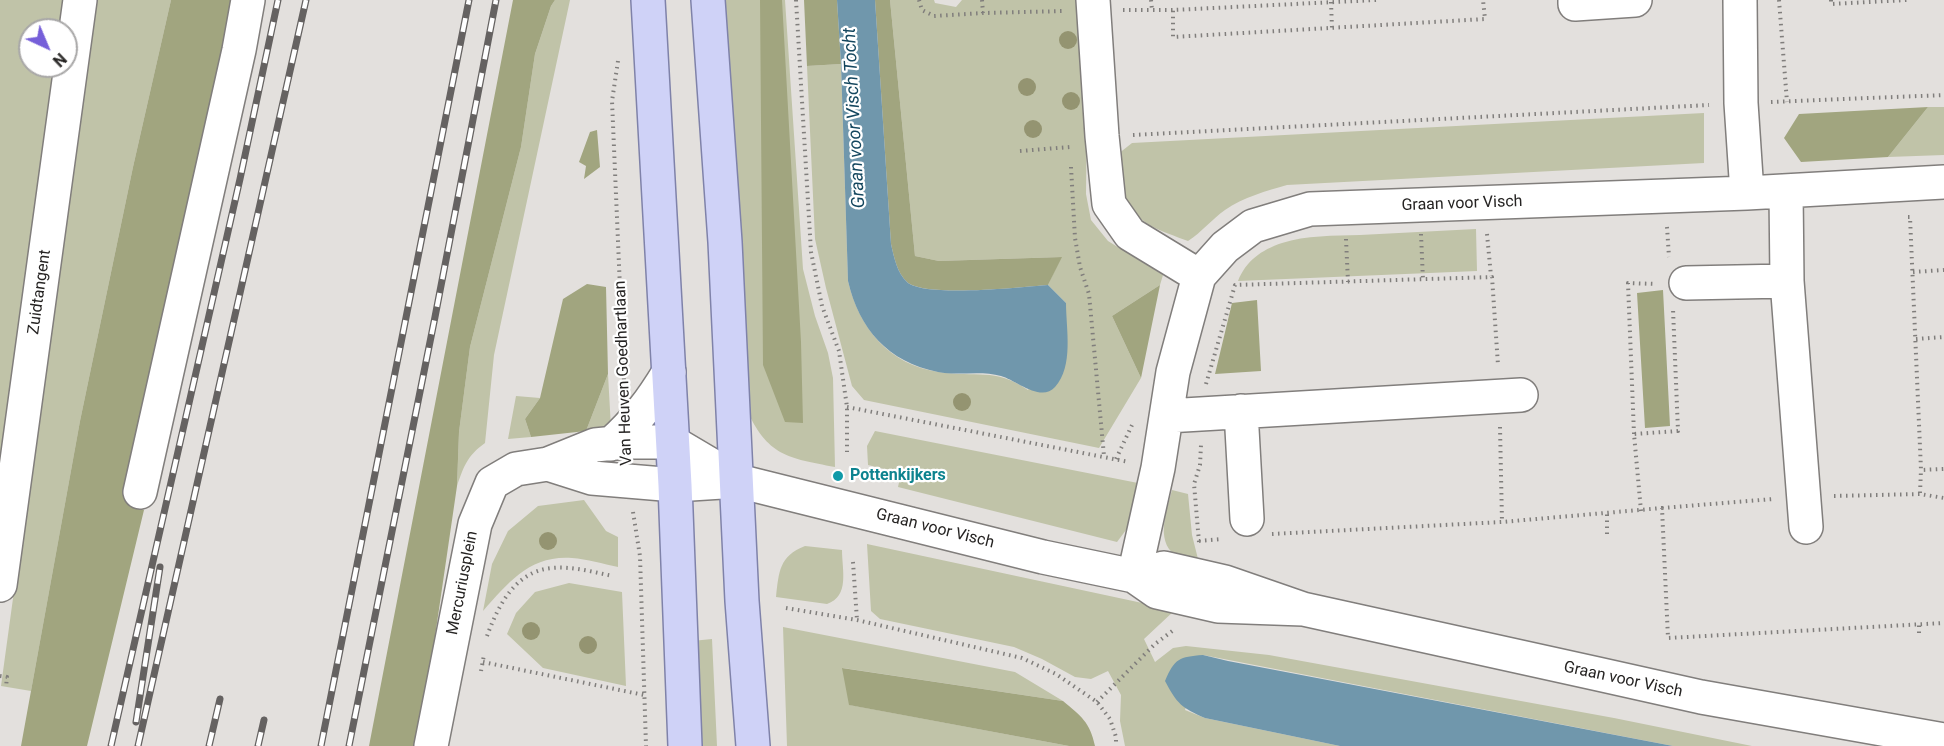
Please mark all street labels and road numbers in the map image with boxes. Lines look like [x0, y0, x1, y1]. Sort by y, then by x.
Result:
street label: Graan voor Visch [1401, 192, 1523, 216]
street label: Zuidtangent [25, 248, 55, 336]
street label: Van Heuven Goedhartlaan [611, 280, 637, 466]
street label: Graan voor Visch [874, 505, 996, 553]
street label: Mercuriusplein [444, 529, 482, 637]
street label: Graan voor Visch [1562, 658, 1684, 702]

